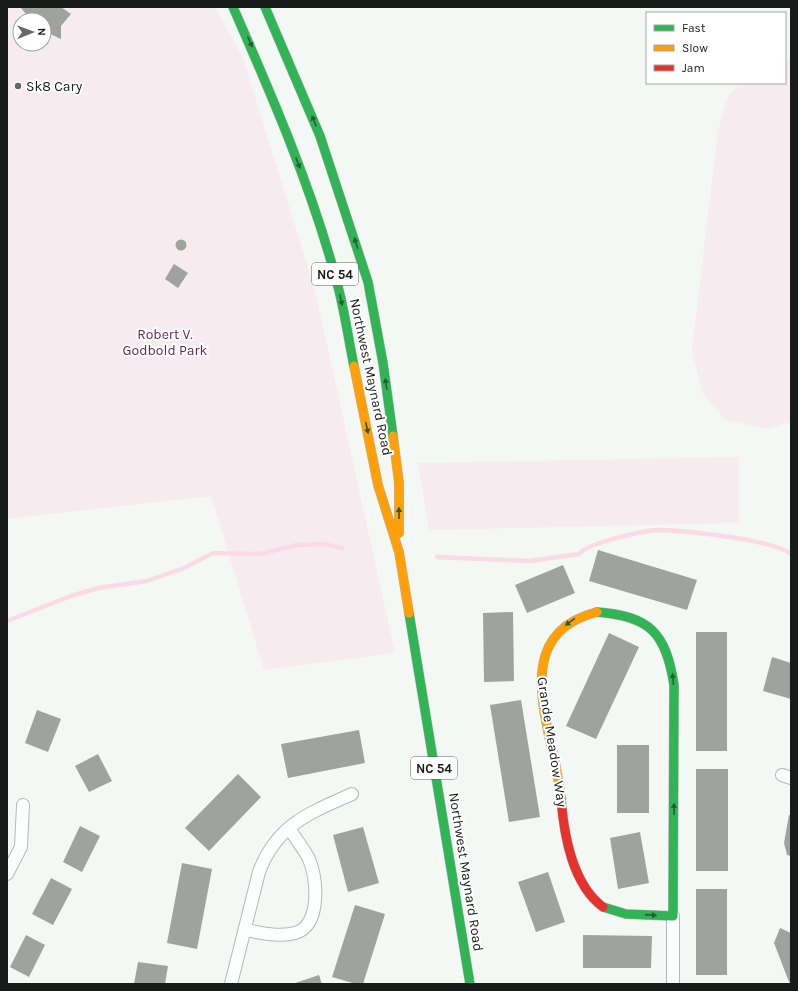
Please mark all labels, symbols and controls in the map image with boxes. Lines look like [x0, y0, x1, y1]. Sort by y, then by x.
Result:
north arrow [12, 12, 52, 52]
legend [646, 12, 786, 84]
text: Fast [682, 21, 706, 35]
text: N [35, 28, 48, 36]
one-way arrow [247, 37, 253, 48]
text: Slow [682, 41, 708, 55]
text: Jam [682, 61, 705, 75]
place label: Sk8 Cary [26, 78, 83, 95]
marker: Sk8 Cary [13, 81, 23, 91]
one-way arrow [310, 114, 316, 126]
one-way arrow [296, 157, 302, 169]
one-way arrow [353, 237, 359, 249]
road number: NC 54 [312, 263, 358, 285]
one-way arrow [338, 294, 344, 306]
street label: Northwest Maynard Road [346, 297, 396, 457]
park label: Robert V. Godbold Park [123, 326, 208, 359]
one-way arrow [383, 378, 389, 390]
one-way arrow [365, 421, 371, 434]
one-way arrow [396, 506, 402, 519]
one-way arrow [565, 618, 575, 626]
one-way arrow [670, 673, 677, 685]
street label: Grande Meadow Way [533, 676, 571, 809]
road number: NC 54 [411, 757, 457, 779]
street label: Northwest Maynard Road [445, 791, 487, 953]
one-way arrow [670, 803, 677, 815]
one-way arrow [645, 912, 657, 919]

